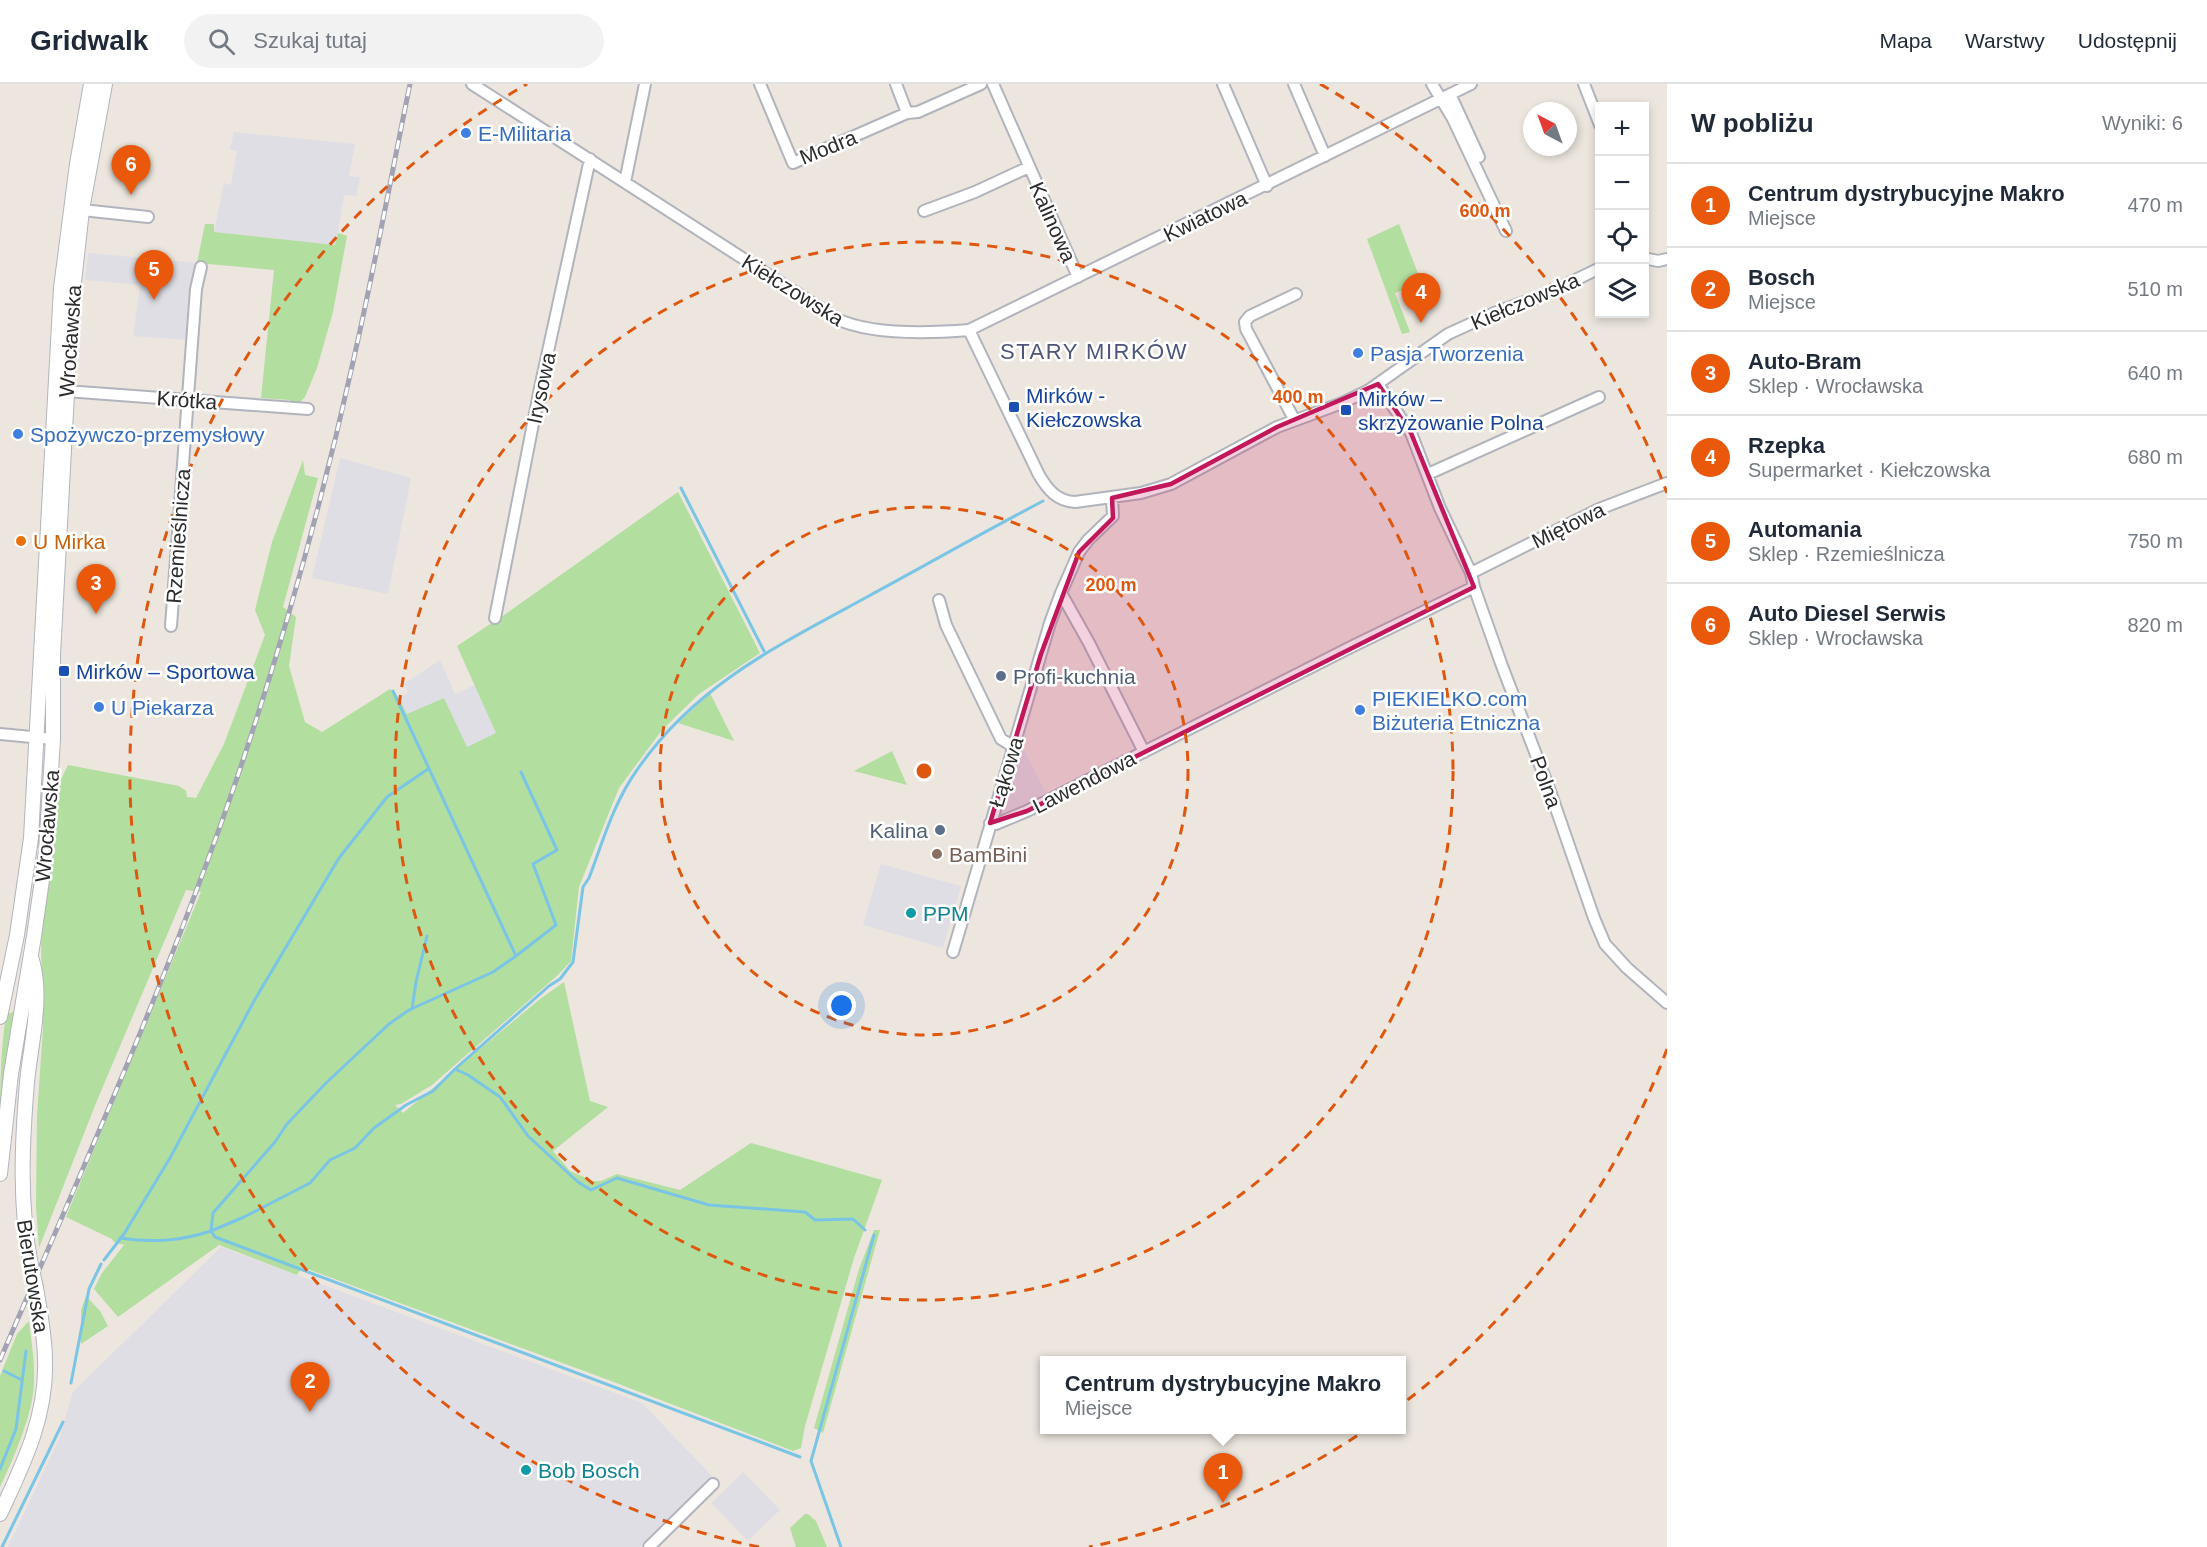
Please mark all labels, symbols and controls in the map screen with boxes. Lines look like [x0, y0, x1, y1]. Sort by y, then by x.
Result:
search box [184, 14, 604, 68]
text: Gridwalk [30, 25, 148, 56]
icon: search [205, 25, 238, 58]
text: Szukaj tutaj [253, 28, 367, 53]
text: Mapa [1880, 29, 1932, 52]
text: Warstwy [1965, 29, 2045, 52]
text: Udostępnij [2078, 29, 2177, 52]
north arrow [1523, 102, 1577, 156]
map controls [1595, 102, 1649, 318]
button: + [1595, 102, 1649, 156]
text: W pobliżu [1691, 108, 1814, 138]
text: Wyniki: 6 [2102, 112, 2183, 134]
place label: E-Militaria [478, 122, 572, 145]
street label: Modra [796, 125, 860, 169]
marker: E-Militaria [459, 126, 473, 140]
pin: 6 [112, 146, 150, 195]
button: − [1595, 156, 1649, 210]
street label: Kalinowa [1025, 178, 1081, 266]
text: Centrum dystrybucyjne Makro [1748, 181, 2065, 206]
street label: Kwiatowa [1160, 186, 1251, 246]
text: 1 [1705, 194, 1716, 216]
text: 470 m [2127, 194, 2183, 216]
text: 600 m [1459, 201, 1511, 221]
text: Miejsce [1748, 207, 1816, 229]
button: locate [1595, 210, 1649, 264]
pin: 5 [134, 250, 174, 300]
street label: Kiełczowska [738, 250, 848, 331]
button: layers [1595, 264, 1649, 318]
text: Bosch [1748, 265, 1815, 290]
street label: Kiełczowska [1467, 268, 1583, 334]
pin: 4 [1402, 274, 1440, 323]
text: 2 [1705, 278, 1716, 300]
text: 510 m [2127, 278, 2183, 300]
street label: Wrocławska [55, 284, 85, 398]
text: Miejsce [1748, 291, 1816, 313]
district label: STARY MIRKÓW [1000, 339, 1188, 364]
place label: Pasja Tworzenia [1370, 342, 1524, 365]
marker: Pasja Tworzenia [1351, 346, 1365, 360]
text: Auto-Bram [1748, 349, 1862, 374]
street label: Irysowa [522, 350, 560, 426]
text: 3 [1705, 362, 1716, 384]
text: 640 m [2127, 362, 2183, 384]
text: Sklep · Wrocławska [1748, 375, 1923, 397]
place label: Mirków - Kiełczowska [1026, 384, 1142, 431]
street label: Krótka [156, 386, 218, 414]
text: 400 m [1272, 387, 1324, 407]
place label: Mirków – skrzyżowanie Polna [1358, 387, 1544, 434]
marker: Mirków - Kiełczowska [1007, 400, 1021, 414]
marker: Mirków – skrzyżowanie Polna [1339, 403, 1353, 417]
place label: Spożywczo-przemysłowy [30, 423, 265, 446]
marker: Spożywczo-przemysłowy [11, 427, 25, 441]
text: Rzepka [1748, 433, 1825, 458]
text: 4 [1705, 446, 1716, 468]
text: 680 m [2127, 446, 2183, 468]
text: Supermarket · Kiełczowska [1748, 459, 1990, 481]
street label: Rzemieślnicza [162, 467, 194, 604]
street label: Miętowa [1528, 497, 1608, 552]
text: Automania [1748, 517, 1862, 542]
place label: U Mirka [33, 530, 106, 553]
text: 5 [1705, 530, 1716, 552]
text: 750 m [2127, 530, 2183, 552]
marker: U Mirka [14, 534, 28, 548]
text: Sklep · Rzemieślnicza [1748, 543, 1945, 565]
pin: 3 [76, 564, 116, 614]
text: 200 m [1085, 575, 1137, 595]
text: Auto Diesel Serwis [1748, 601, 1946, 626]
text: 6 [1705, 614, 1716, 636]
text: 820 m [2127, 614, 2183, 636]
text: Sklep · Wrocławska [1748, 627, 1923, 649]
place label: Mirków – Sportowa [76, 660, 255, 683]
marker: Mirków – Sportowa [57, 664, 71, 678]
place label: Profi-kuchnia [1013, 665, 1136, 688]
marker: Profi-kuchnia [994, 669, 1008, 683]
place label: PIEKIELKO.com Biżuteria Etniczna [1372, 687, 1540, 734]
place label: U Piekarza [111, 696, 214, 719]
marker: U Piekarza [92, 700, 106, 714]
marker: PIEKIELKO.com Biżuteria Etniczna [1353, 703, 1367, 717]
street label: Łąkowa [984, 734, 1028, 810]
street label: Lawendowa [1029, 746, 1139, 818]
street label: Polna [1526, 753, 1566, 811]
centre of rings [914, 761, 934, 781]
street label: Wrocławska [31, 768, 63, 883]
place label: Kalina [870, 819, 928, 842]
marker: Kalina [933, 823, 947, 837]
place label: BamBini [949, 843, 1027, 866]
marker: BamBini [930, 847, 944, 861]
place label: PPM [923, 902, 969, 925]
marker: PPM [904, 906, 918, 920]
your location [827, 991, 856, 1020]
street label: Bierutowska [13, 1218, 53, 1335]
popup [1040, 1356, 1406, 1434]
pin: 2 [290, 1362, 330, 1412]
text: Centrum dystrybucyjne Makro [1065, 1371, 1381, 1396]
text: Miejsce [1065, 1397, 1132, 1419]
pin: 1 [1204, 1454, 1242, 1503]
place label: Bob Bosch [538, 1459, 640, 1482]
marker: Bob Bosch [519, 1463, 533, 1477]

